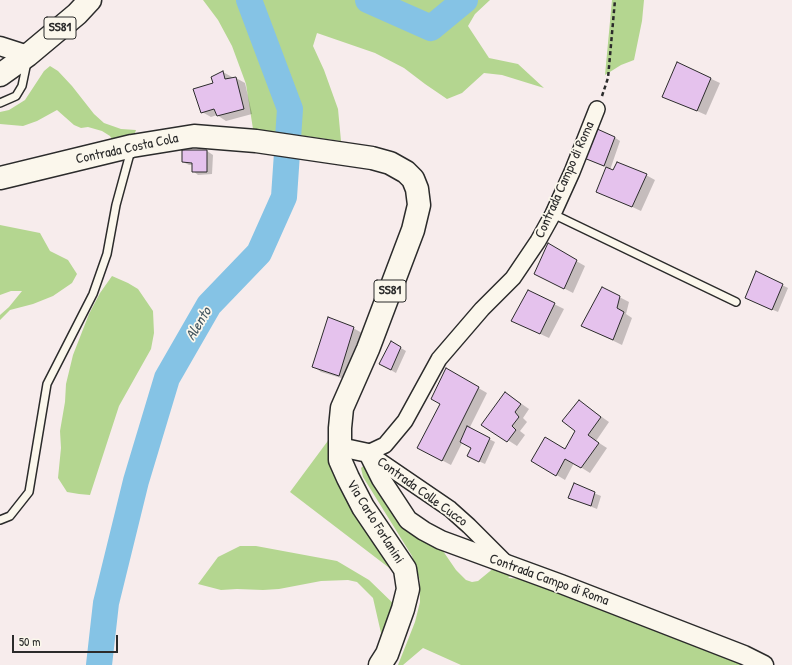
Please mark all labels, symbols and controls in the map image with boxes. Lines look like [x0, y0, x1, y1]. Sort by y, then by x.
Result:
road number: SS81 [44, 17, 76, 39]
street label: Contrada Campo di Roma [532, 119, 598, 241]
street label: Contrada Costa Cola [74, 130, 180, 168]
road number: SS81 [374, 280, 406, 302]
water label: Alento [182, 304, 216, 344]
street label: Contrada Colle Cucco [374, 454, 470, 530]
street label: Via Carlo Forlanini [343, 477, 407, 567]
street label: Contrada Campo di Roma [487, 551, 611, 609]
scale bar [14, 627, 120, 653]
text: 50 m [19, 633, 40, 650]

